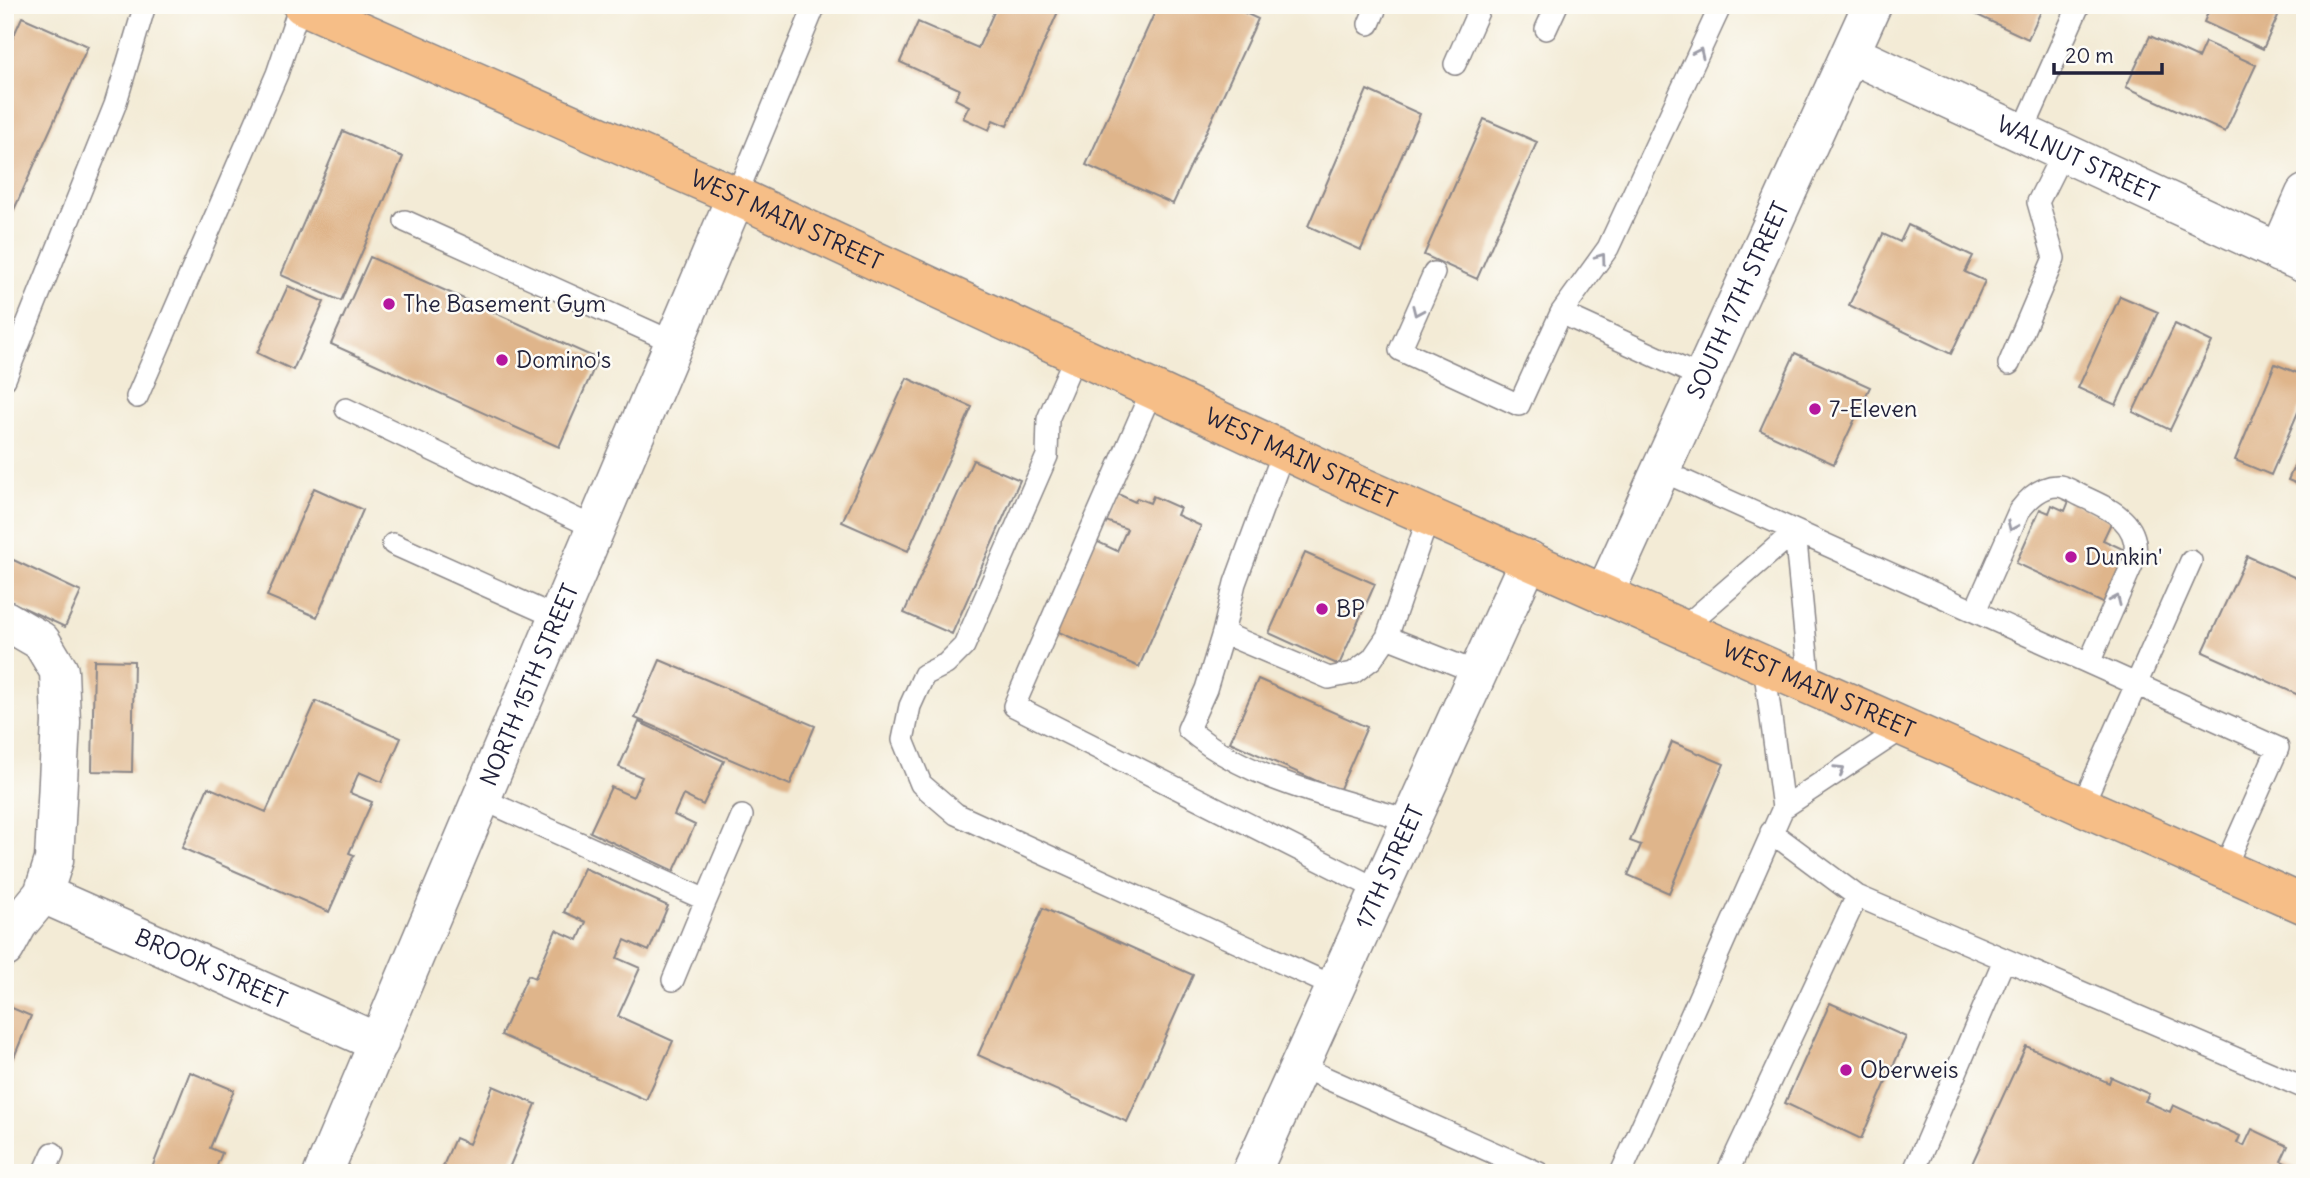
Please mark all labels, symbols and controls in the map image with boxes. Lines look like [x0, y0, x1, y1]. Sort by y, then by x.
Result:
scale bar [2054, 32, 2163, 76]
text: 20 m [2065, 42, 2114, 69]
one-way arrow [1691, 48, 1705, 60]
street label: WALNUT STREET [1993, 109, 2164, 208]
street label: WEST MAIN STREET [686, 163, 887, 276]
street label: SOUTH 17TH STREET [1680, 197, 1795, 403]
one-way arrow [1592, 253, 1605, 266]
place label: The Basement Gym [403, 289, 606, 318]
marker: The Basement Gym [381, 296, 397, 312]
one-way arrow [1411, 304, 1425, 317]
place label: Domino's [516, 345, 611, 374]
marker: Domino's [494, 352, 510, 368]
place label: 7-Eleven [1829, 394, 1917, 423]
street label: WEST MAIN STREET [1201, 401, 1402, 514]
marker: 7-Eleven [1807, 401, 1823, 417]
one-way arrow [2007, 519, 2021, 531]
place label: Dunkin' [2085, 542, 2162, 571]
marker: Dunkin' [2063, 549, 2079, 565]
street label: NORTH 15TH STREET [473, 579, 584, 790]
place label: BP [1336, 594, 1365, 623]
one-way arrow [2108, 595, 2122, 608]
marker: BP [1314, 601, 1330, 617]
street label: WEST MAIN STREET [1718, 633, 1920, 744]
one-way arrow [1832, 766, 1845, 778]
street label: 17TH STREET [1349, 800, 1430, 933]
street label: BROOK STREET [131, 922, 292, 1014]
place label: Oberweis [1860, 1055, 1958, 1084]
marker: Oberweis [1838, 1062, 1854, 1078]

